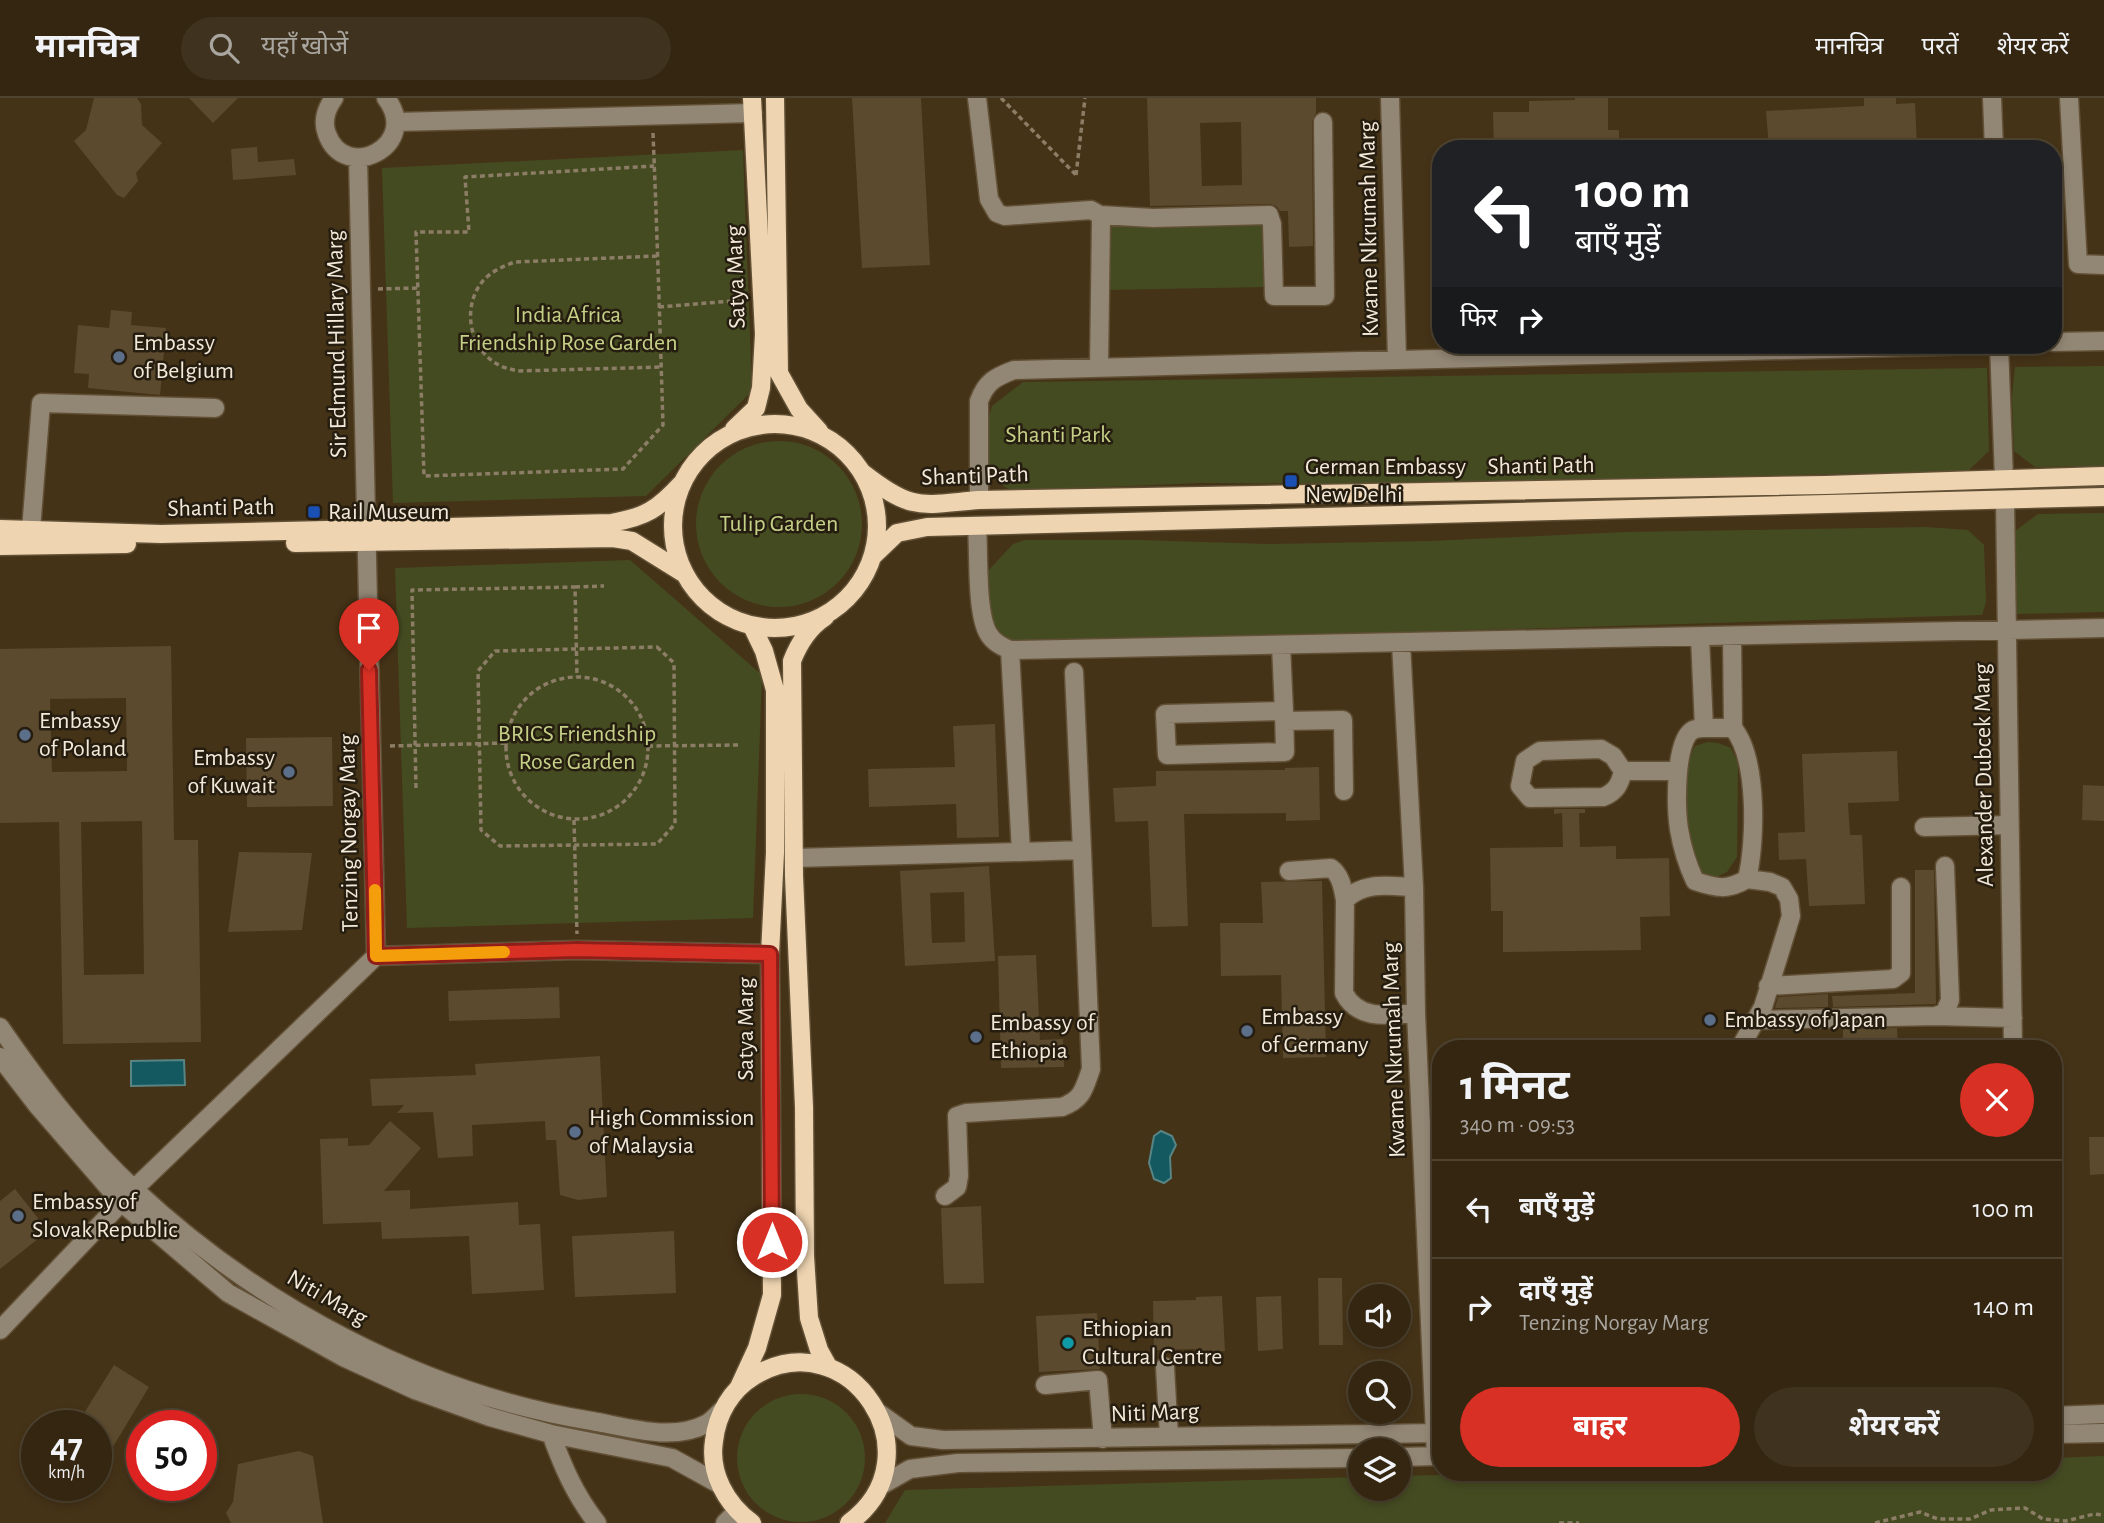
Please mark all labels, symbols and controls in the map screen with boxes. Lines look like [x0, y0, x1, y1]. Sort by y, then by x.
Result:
search box [181, 17, 671, 80]
icon: search [205, 29, 243, 67]
text: मानचित्र [35, 31, 139, 64]
text: यहाँ खोजें [261, 33, 348, 59]
text: मानचित्र [1815, 35, 1884, 59]
text: परतें [1922, 35, 1959, 59]
text: शेयर करें [1997, 35, 2069, 59]
street label: Kwame Nkrumah Marg [1355, 120, 1383, 337]
icon: left [1460, 168, 1551, 259]
text: 100 m [1575, 168, 1691, 217]
street label: Satya Marg [722, 225, 750, 329]
text: बाएँ मुड़ें [1575, 226, 1661, 258]
street label: Sir Edmund Hillary Marg [323, 229, 351, 458]
icon: right [1511, 301, 1549, 339]
park label: India Africa Friendship Rose Garden [458, 303, 678, 355]
text: फिर [1460, 305, 1497, 331]
place label: Embassy of Belgium [133, 331, 234, 383]
marker: Embassy of Belgium [111, 349, 127, 365]
park label: Shanti Park [1005, 423, 1111, 447]
street label: Shanti Path [1487, 453, 1595, 479]
place label: German Embassy New Delhi [1305, 455, 1466, 507]
street label: Shanti Path [921, 462, 1029, 490]
marker: German Embassy New Delhi [1283, 473, 1299, 489]
street label: Shanti Path [167, 495, 275, 521]
place label: Rail Museum [328, 500, 449, 524]
marker: Rail Museum [306, 504, 322, 520]
park label: Tulip Garden [720, 512, 838, 536]
pin [339, 598, 399, 670]
icon: arrive [350, 609, 388, 647]
street label: Alexander Dubcek Marg [1970, 663, 1998, 887]
place label: Embassy of Poland [39, 709, 126, 761]
park label: BRICS Friendship Rose Garden [498, 722, 656, 774]
marker: Embassy of Poland [17, 727, 33, 743]
street label: Tenzing Norgay Marg [335, 734, 363, 932]
place label: Embassy of Kuwait [187, 746, 275, 798]
marker: Embassy of Kuwait [281, 764, 297, 780]
street label: Kwame Nkrumah Marg [1378, 941, 1410, 1158]
street label: Satya Marg [734, 977, 758, 1081]
place label: Embassy of Germany [1261, 1005, 1369, 1057]
place label: Embassy of Japan [1724, 1008, 1886, 1032]
place label: Embassy of Ethiopia [990, 1011, 1096, 1063]
marker: Embassy of Japan [1702, 1012, 1718, 1028]
marker: Embassy of Germany [1239, 1023, 1255, 1039]
marker: Embassy of Ethiopia [968, 1029, 984, 1045]
button: close [1960, 1063, 2034, 1137]
text: 1 मिनट [1460, 1065, 1570, 1107]
place label: High Commission of Malaysia [589, 1106, 754, 1158]
text: 340 m · 09:53 [1460, 1114, 1575, 1137]
marker: High Commission of Malaysia [567, 1124, 583, 1140]
place label: Embassy of Slovak Republic [32, 1190, 178, 1242]
icon: left [1460, 1190, 1498, 1228]
text: बाएँ मुड़ें [1519, 1194, 1594, 1220]
text: 100 m [1973, 1196, 2034, 1222]
position arrow [735, 1205, 809, 1279]
marker: Embassy of Slovak Republic [10, 1208, 26, 1224]
street label: Niti Marg [283, 1265, 372, 1331]
text: दाएँ मुड़ें [1519, 1278, 1593, 1304]
map controls [1348, 1284, 1411, 1501]
button: sound [1348, 1284, 1411, 1347]
icon: right [1460, 1288, 1498, 1326]
text: 140 m [1974, 1294, 2034, 1320]
text: Tenzing Norgay Marg [1519, 1312, 1709, 1335]
place label: Ethiopian Cultural Centre [1082, 1317, 1222, 1369]
marker: Ethiopian Cultural Centre [1060, 1335, 1076, 1351]
button: search [1348, 1361, 1411, 1424]
button: बाहर [1460, 1387, 1740, 1467]
button: शेयर करें [1754, 1387, 2034, 1467]
street label: Niti Marg [1110, 1399, 1200, 1427]
speed limit sign: 50 [126, 1410, 217, 1501]
text: 47 [50, 1429, 83, 1464]
button: layers [1348, 1438, 1411, 1501]
text: km/h [48, 1464, 85, 1482]

